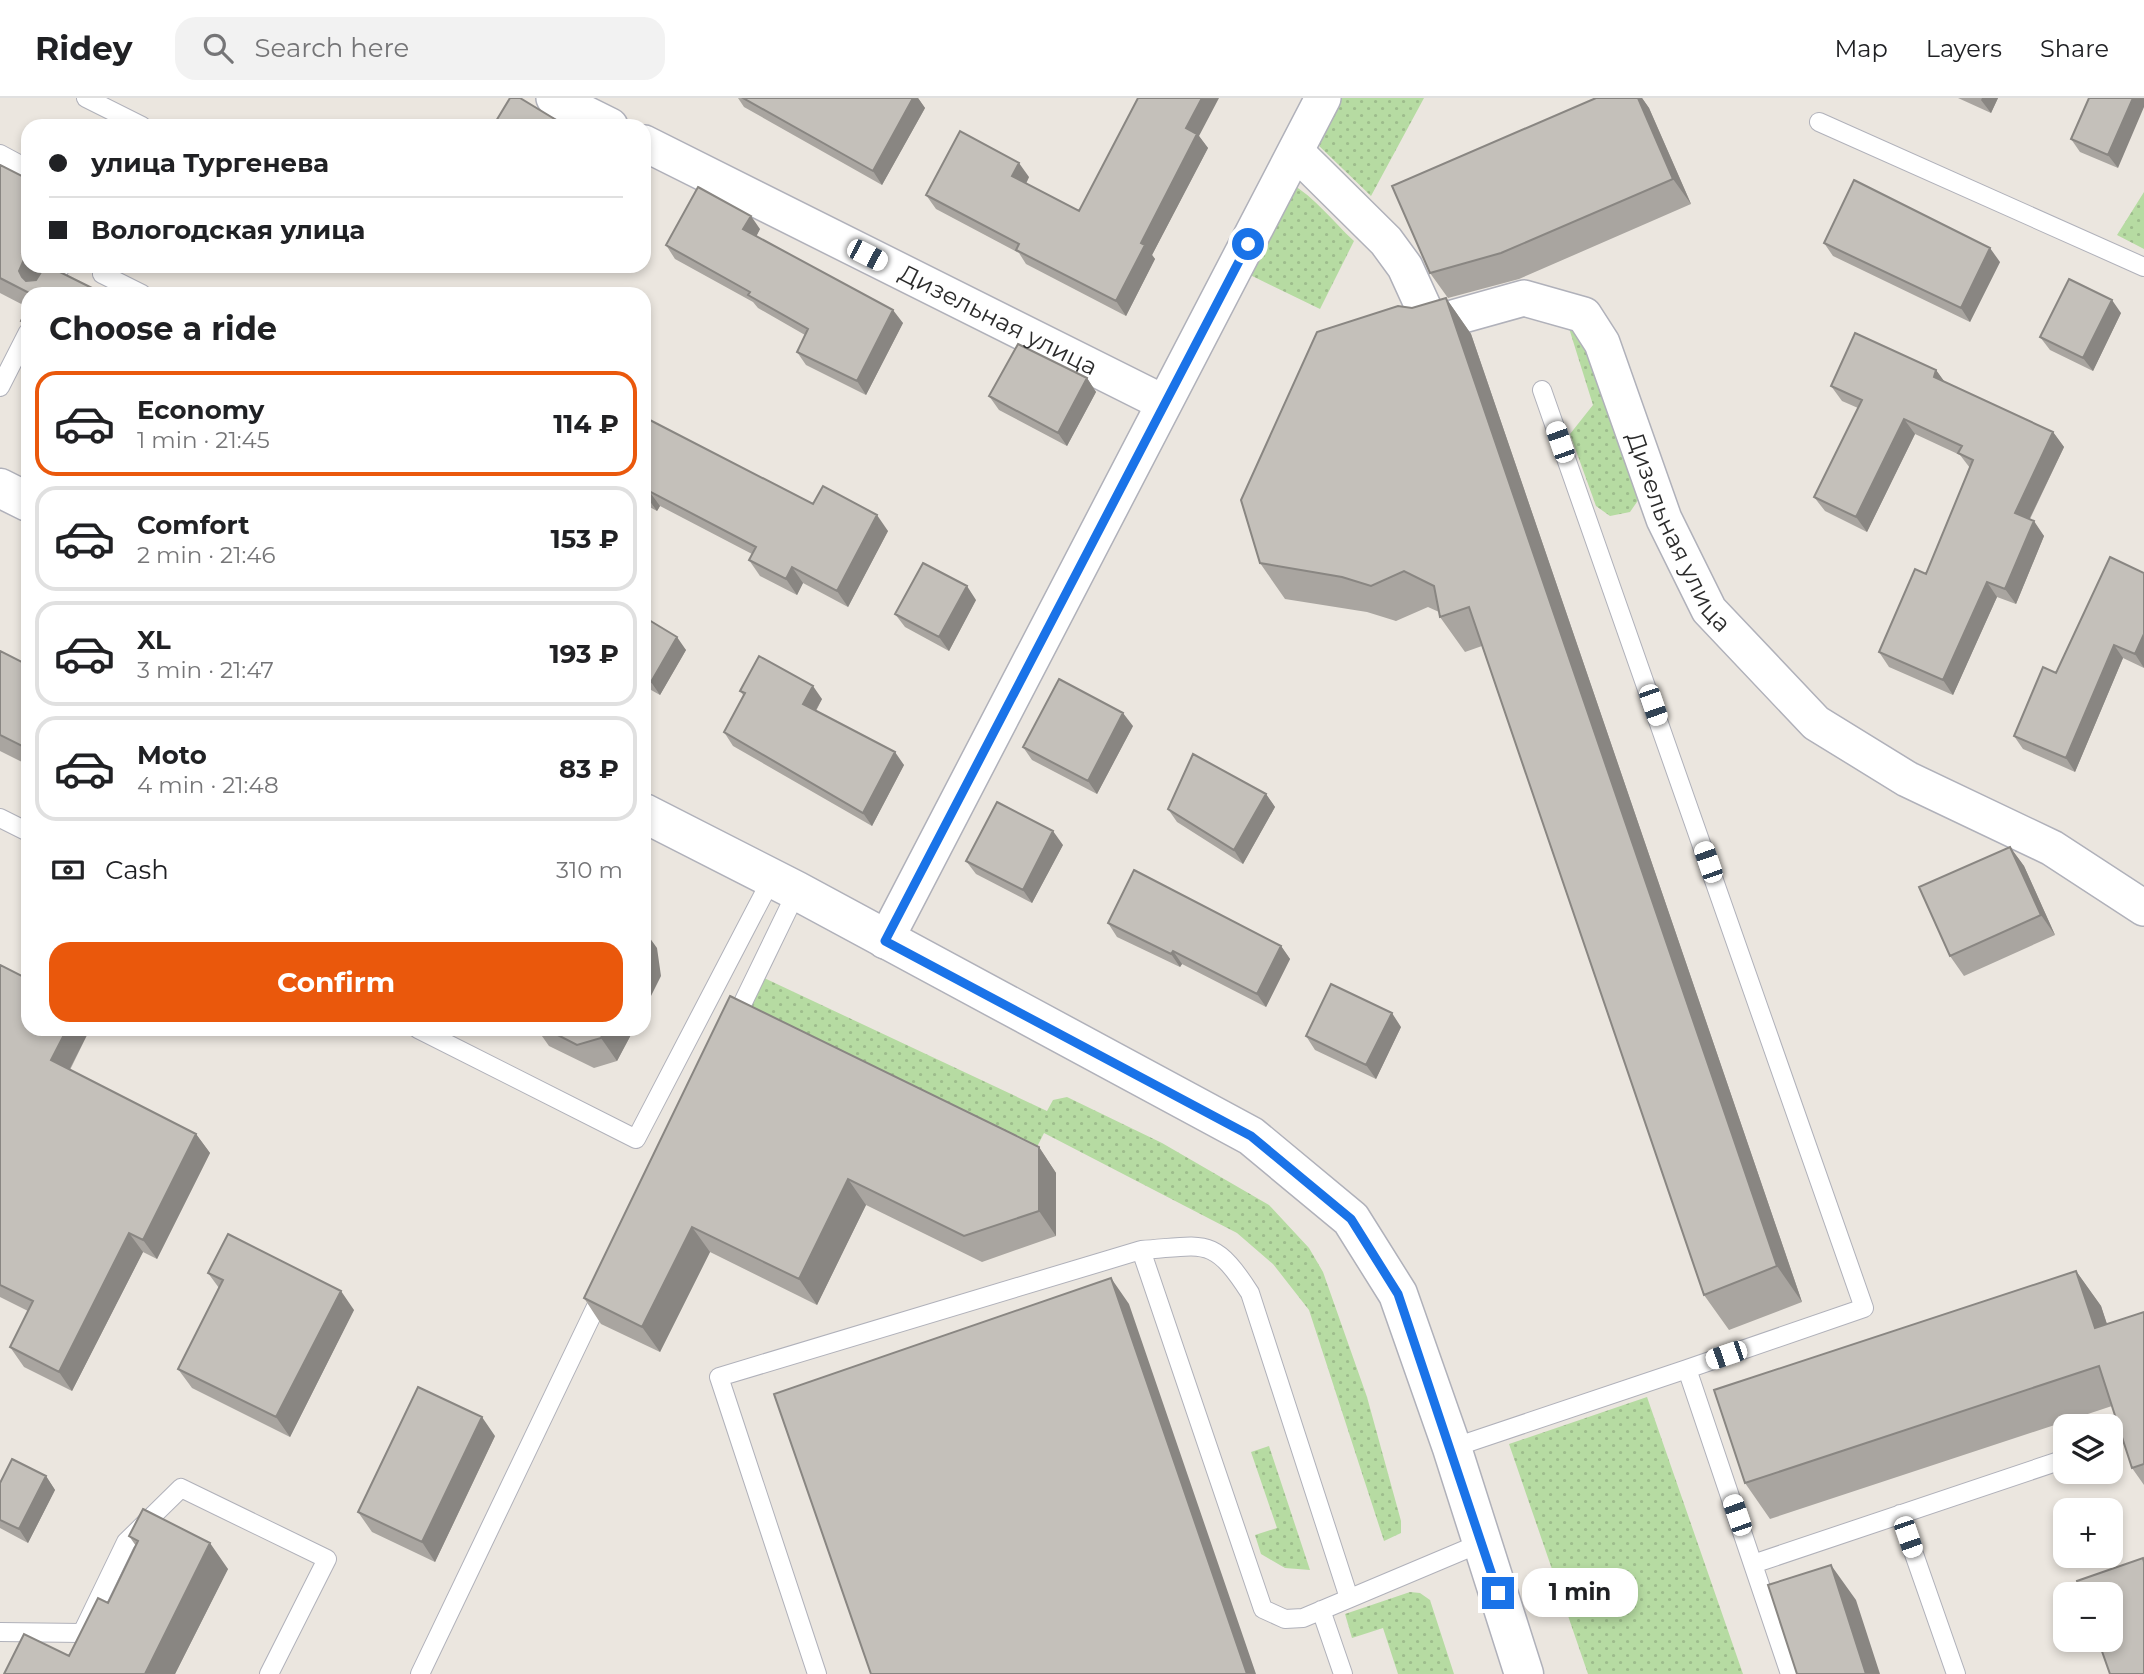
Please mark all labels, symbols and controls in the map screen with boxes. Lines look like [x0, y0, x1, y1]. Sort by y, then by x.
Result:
search box [175, 17, 665, 80]
text: Ridey [35, 28, 133, 68]
icon: search [199, 29, 237, 67]
text: Search here [255, 32, 409, 64]
text: Map [1834, 34, 1888, 63]
text: Layers [1926, 34, 2002, 63]
text: Share [2040, 34, 2109, 63]
text: улица Тургенева [91, 147, 329, 179]
text: Вологодская улица [91, 214, 365, 246]
route start [1232, 228, 1264, 260]
car [844, 236, 891, 274]
street label: Дизельная улица [895, 258, 1102, 381]
text: Choose a ride [49, 309, 277, 348]
icon: car [53, 392, 116, 455]
text: Economy [137, 394, 264, 426]
text: 114 ₽ [553, 408, 619, 440]
car [1544, 419, 1577, 465]
text: 1 min · 21:45 [137, 426, 270, 454]
street label: Дизельная улица [1621, 428, 1737, 638]
icon: car [53, 507, 116, 570]
text: Comfort [137, 509, 249, 541]
text: 153 ₽ [551, 523, 619, 555]
text: 2 min · 21:46 [137, 541, 276, 569]
icon: car [53, 622, 116, 685]
text: XL [137, 624, 171, 656]
text: 193 ₽ [550, 638, 619, 670]
text: 3 min · 21:47 [137, 656, 274, 684]
car [1637, 682, 1670, 728]
icon: car [53, 737, 116, 800]
text: Moto [137, 739, 207, 771]
text: 83 ₽ [559, 753, 619, 785]
text: 4 min · 21:48 [137, 771, 279, 799]
car [1692, 839, 1725, 885]
icon: cash [49, 851, 87, 889]
text: Cash [105, 854, 169, 886]
text: 310 m [556, 856, 623, 884]
button: Confirm [49, 942, 623, 1022]
car [1703, 1338, 1750, 1372]
map controls [2053, 1414, 2123, 1652]
button: layers [2053, 1414, 2123, 1484]
car [1721, 1492, 1754, 1538]
button: + [2053, 1498, 2123, 1568]
car [1892, 1514, 1925, 1560]
callout: 1 min [1522, 1568, 1638, 1618]
route end [1482, 1577, 1514, 1609]
text: 1 min [1549, 1578, 1611, 1606]
button: − [2053, 1582, 2123, 1652]

